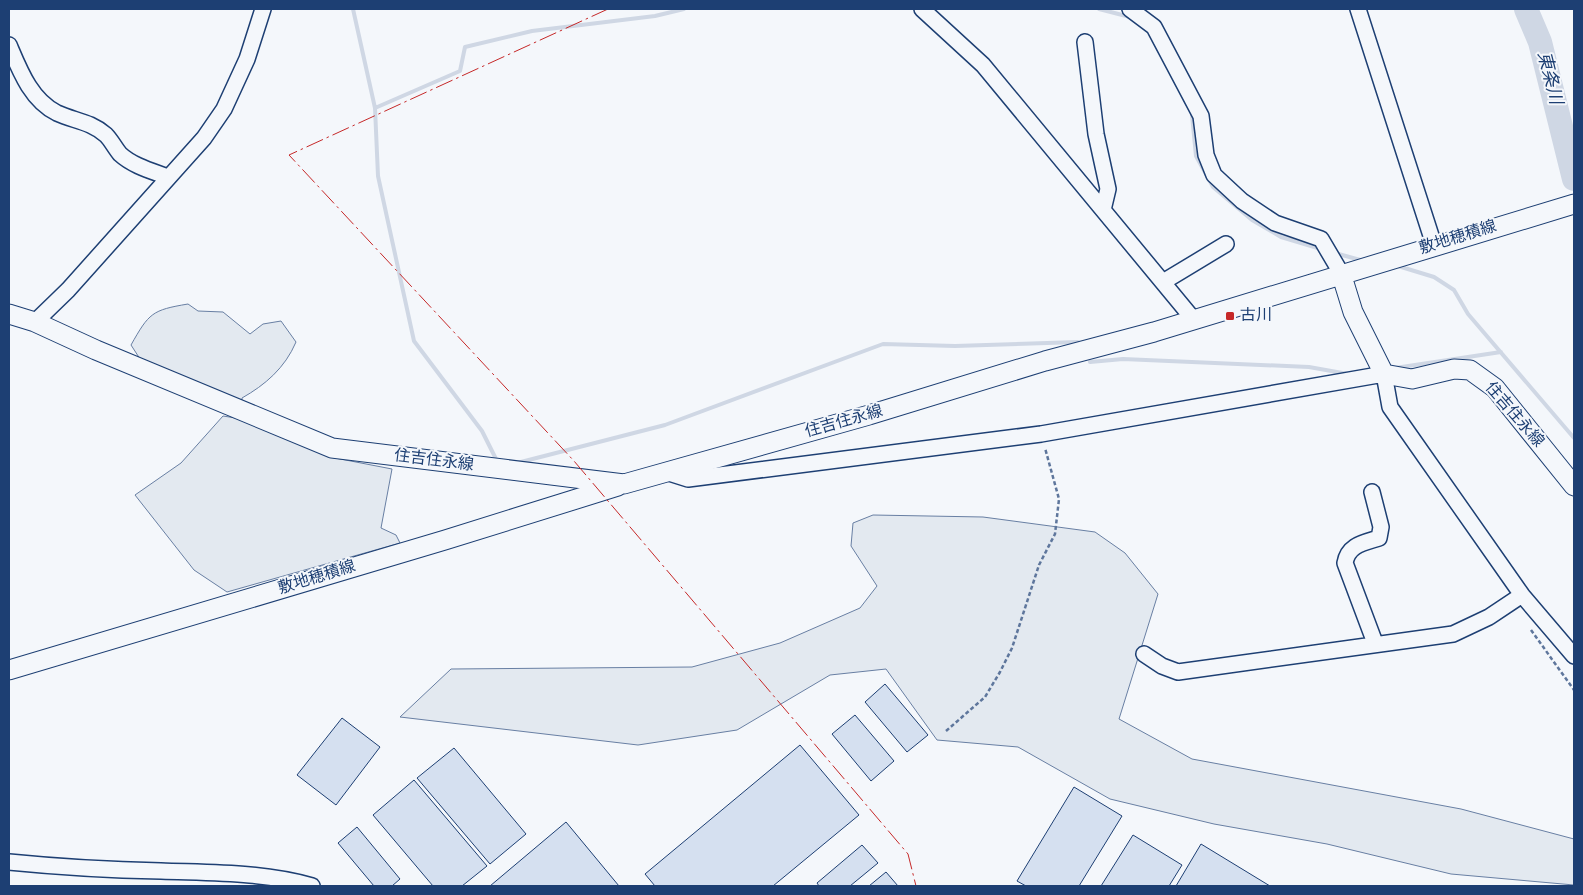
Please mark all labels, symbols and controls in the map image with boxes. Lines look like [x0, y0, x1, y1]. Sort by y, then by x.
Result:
water label: 東条川 [1531, 49, 1567, 109]
street label: 敷地穂積線 [1417, 217, 1499, 259]
place label: 古川 [1240, 306, 1272, 326]
marker: 古川 [1224, 310, 1236, 322]
street label: 住吉住永線 [1480, 378, 1548, 452]
street label: 住吉住永線 [803, 401, 885, 443]
street label: 住吉住永線 [393, 446, 475, 476]
street label: 敷地穂積線 [276, 557, 358, 599]

